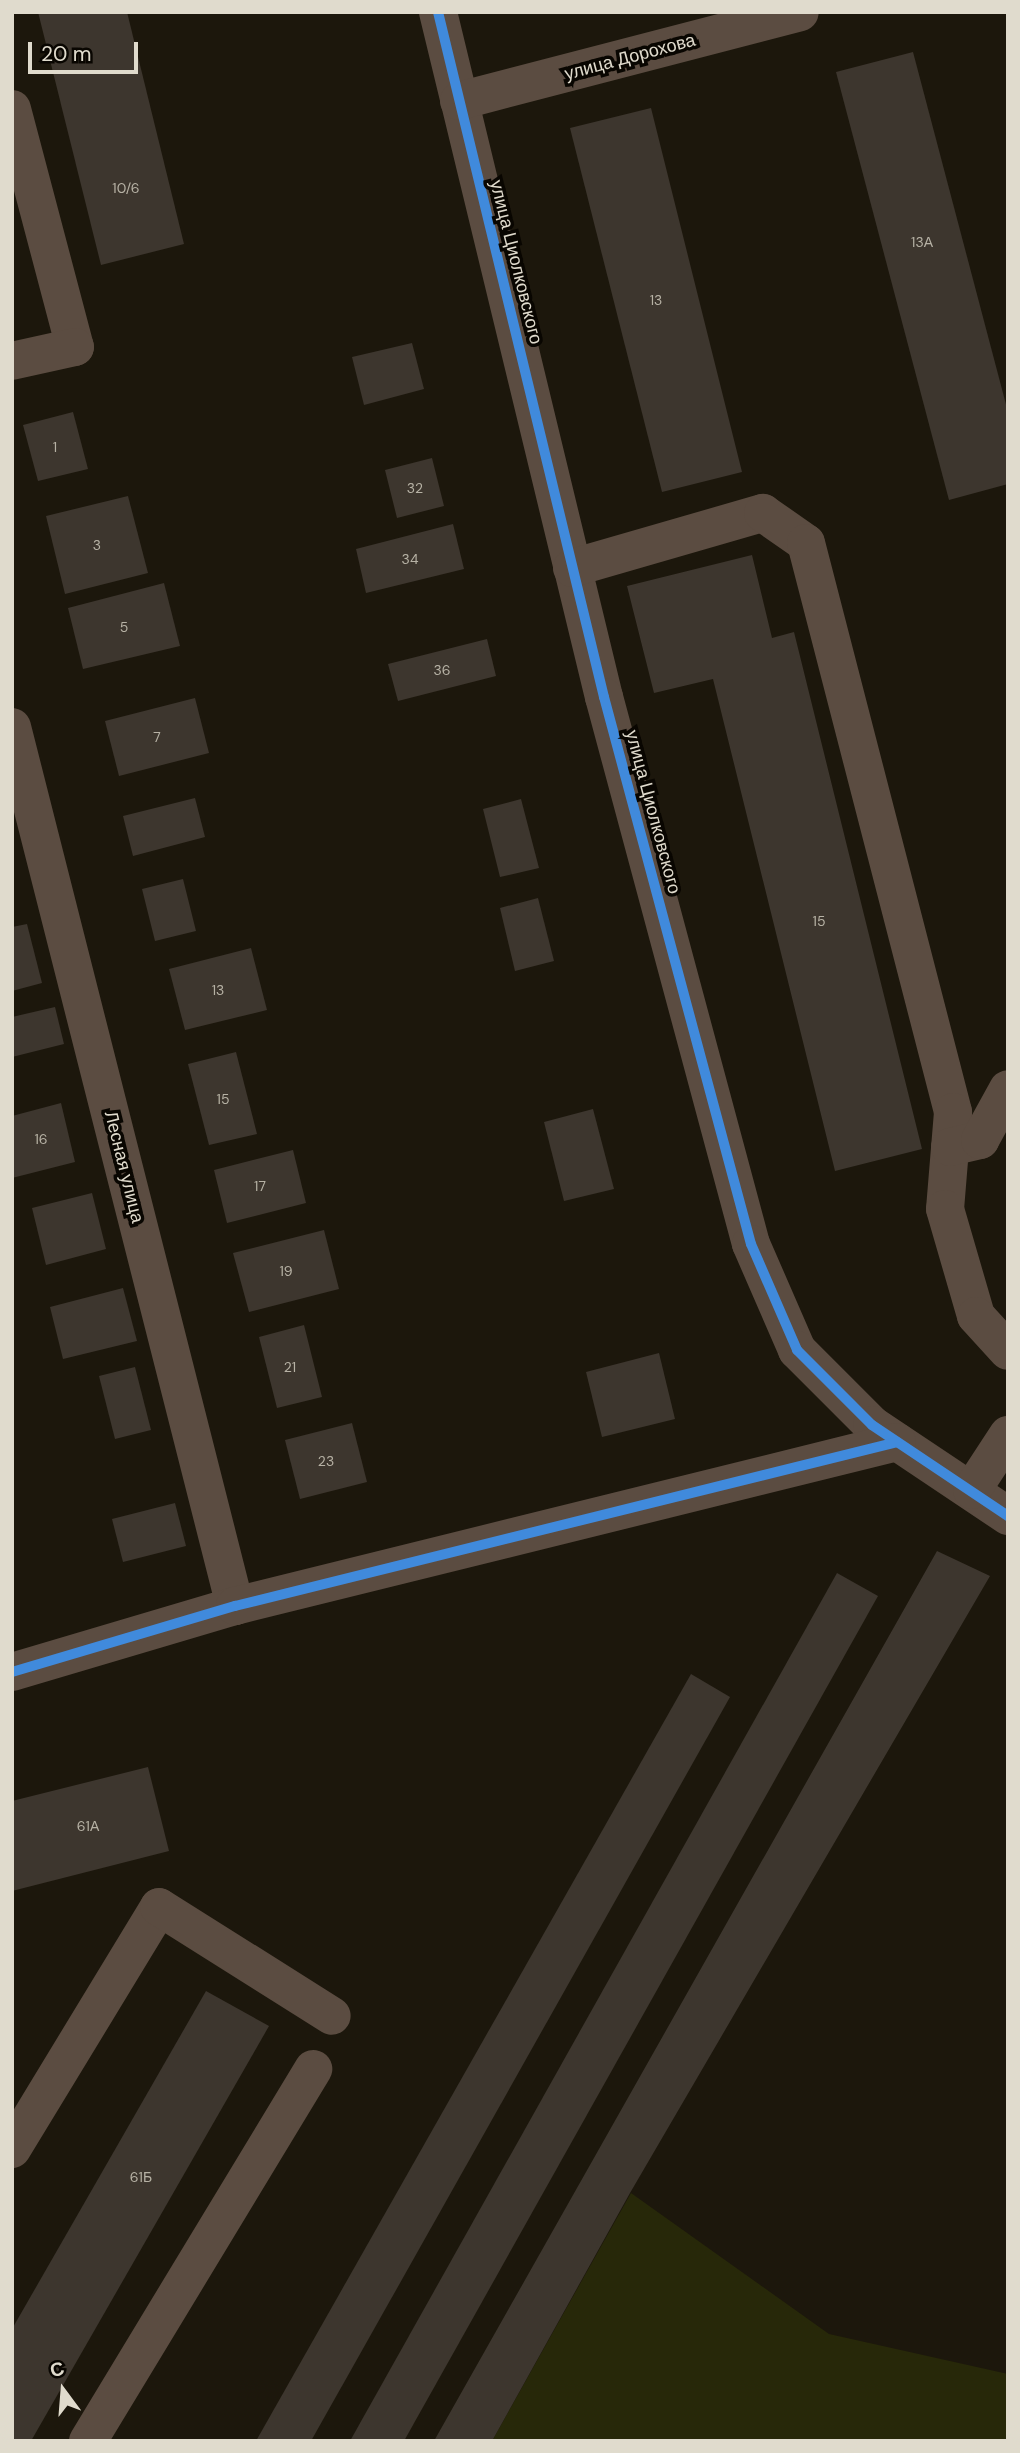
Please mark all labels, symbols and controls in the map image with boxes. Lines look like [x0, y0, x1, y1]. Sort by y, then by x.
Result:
scale bar [32, 28, 142, 72]
street label: улица Дорохова [562, 29, 698, 85]
text: 20 m [41, 40, 92, 68]
street label: улица Циолковского [485, 178, 547, 346]
house number: 10/6 [112, 180, 140, 196]
house number: 13А [911, 234, 933, 250]
house number: 13 [650, 292, 662, 308]
house number: 1 [53, 439, 57, 455]
house number: 32 [407, 480, 423, 496]
house number: 3 [93, 537, 101, 553]
house number: 34 [402, 551, 418, 567]
house number: 5 [120, 619, 128, 635]
house number: 36 [433, 662, 451, 678]
street label: улица Циолковского [621, 728, 685, 896]
house number: 7 [153, 729, 161, 745]
house number: 15 [813, 913, 825, 929]
house number: 13 [212, 982, 224, 998]
house number: 15 [217, 1091, 229, 1107]
street label: Лесная улица [100, 1109, 148, 1225]
house number: 16 [34, 1131, 48, 1147]
house number: 17 [254, 1178, 266, 1194]
house number: 19 [279, 1263, 293, 1279]
house number: 21 [284, 1359, 296, 1375]
house number: 23 [318, 1453, 334, 1469]
house number: 61А [77, 1818, 99, 1834]
house number: 61Б [130, 2169, 152, 2185]
north arrow [28, 2355, 98, 2425]
text: С [47, 2355, 67, 2383]

